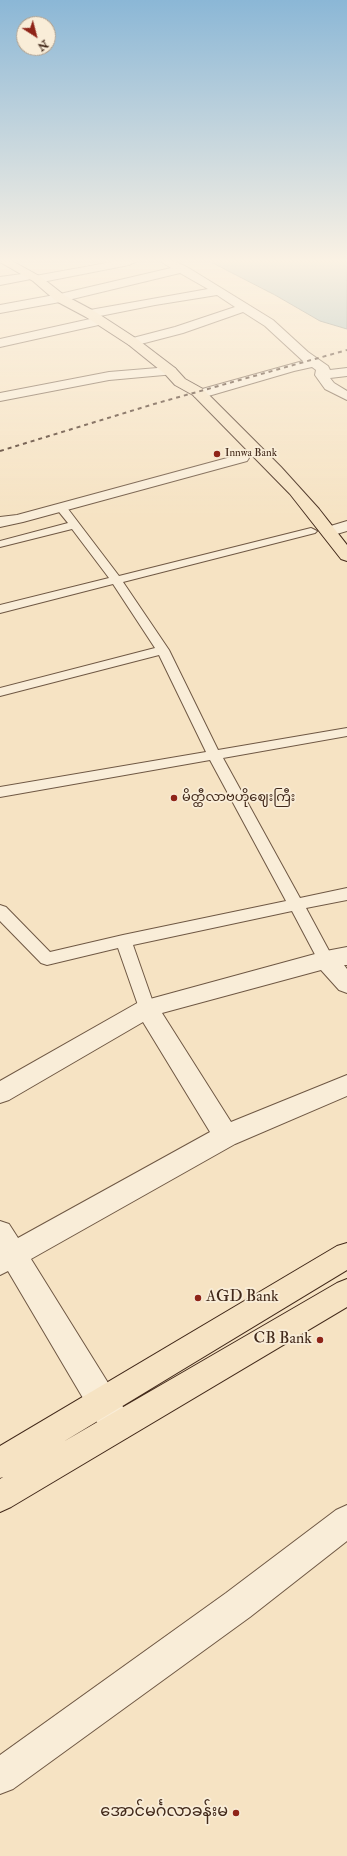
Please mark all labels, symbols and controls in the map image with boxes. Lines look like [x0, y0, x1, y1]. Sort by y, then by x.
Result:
north arrow [16, 16, 56, 56]
text: N [35, 37, 51, 53]
place label: Innwa Bank [225, 447, 277, 461]
marker: Innwa Bank [212, 449, 222, 459]
place label: မိတ္ထီလာဗဟိုဈေးကြီး [182, 790, 295, 806]
marker: မိတ္ထီလာဗဟိုဈေးကြီး [169, 793, 179, 803]
place label: AGD Bank [206, 1288, 279, 1308]
marker: AGD Bank [193, 1293, 203, 1303]
place label: CB Bank [253, 1330, 312, 1350]
marker: CB Bank [315, 1335, 325, 1345]
place label: အောင်မင်္ဂလာခန်းမ [100, 1803, 228, 1823]
marker: အောင်မင်္ဂလာခန်းမ [231, 1808, 241, 1818]

